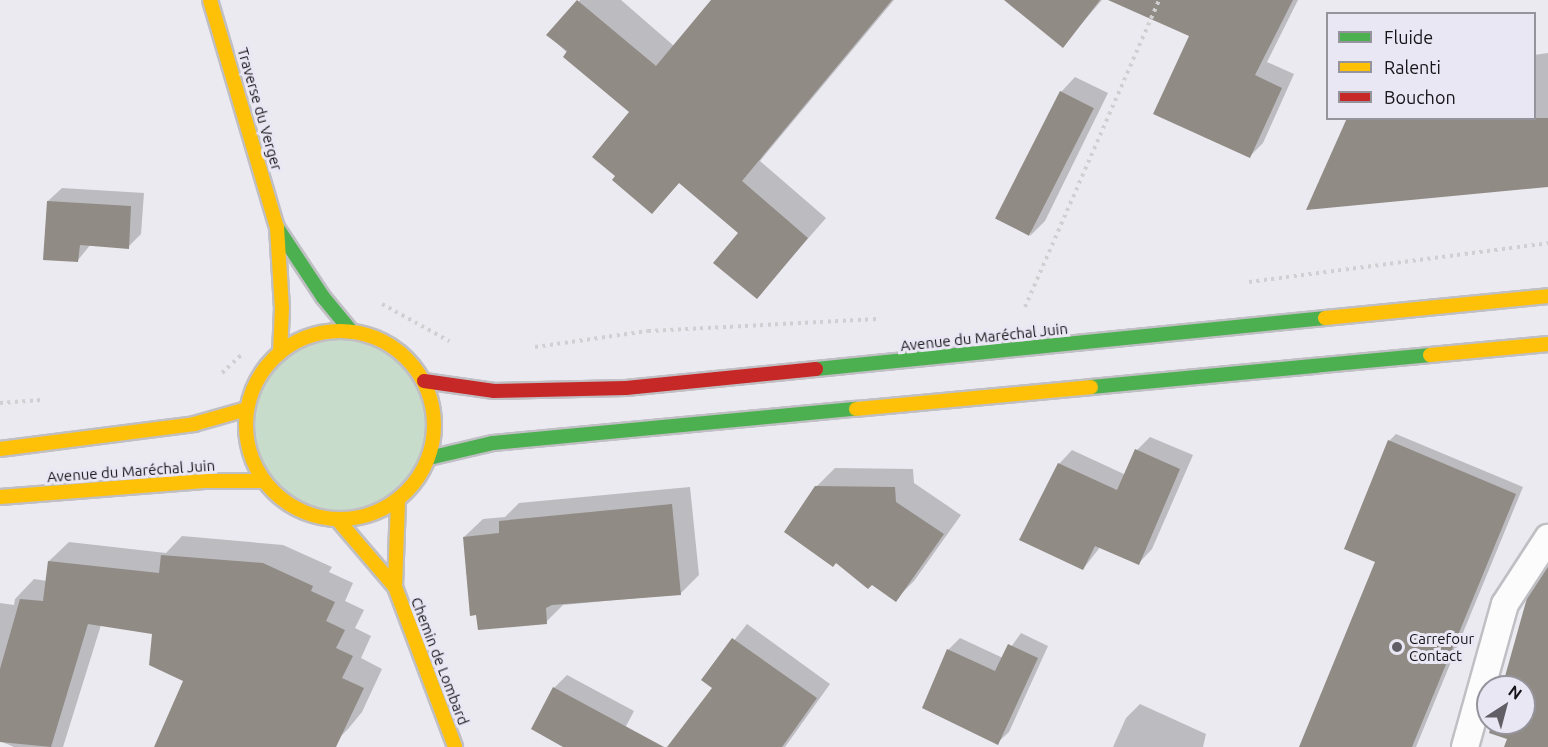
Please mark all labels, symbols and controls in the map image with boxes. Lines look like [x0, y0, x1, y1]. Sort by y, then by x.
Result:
legend [1326, 12, 1536, 120]
text: Fluide [1384, 27, 1433, 47]
street label: Traverse du Verger [234, 45, 286, 173]
text: Ralenti [1384, 57, 1441, 77]
text: Bouchon [1384, 87, 1456, 107]
street label: Avenue du Maréchal Juin [899, 319, 1069, 355]
street label: Avenue du Maréchal Juin [46, 456, 216, 486]
street label: Chemin de Lombard [407, 595, 473, 727]
place label: Carrefour Contact [1409, 629, 1474, 664]
marker: Carrefour Contact [1390, 640, 1404, 654]
north arrow [1476, 675, 1536, 735]
text: N [1505, 681, 1526, 703]

